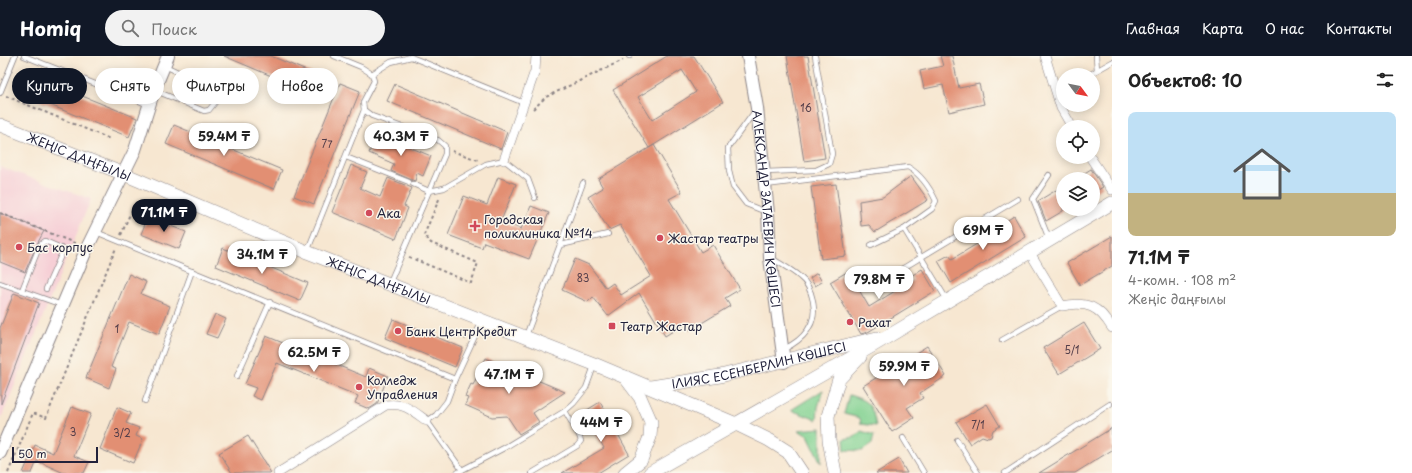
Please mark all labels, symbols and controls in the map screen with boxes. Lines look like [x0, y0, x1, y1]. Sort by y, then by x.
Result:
search box [105, 10, 385, 46]
text: Homiq [20, 14, 81, 42]
icon: search [119, 17, 141, 39]
text: Поиск [151, 17, 197, 40]
text: Главная [1126, 18, 1180, 39]
text: Карта [1202, 18, 1243, 39]
text: О нас [1265, 18, 1304, 39]
text: Контакты [1326, 18, 1392, 39]
text: Объектов: 10 [1128, 67, 1242, 93]
chip: Купить [12, 68, 87, 104]
chip: Снять [95, 68, 164, 104]
chip: Фильтры [172, 68, 259, 104]
chip: Новое [267, 68, 338, 104]
north arrow [1056, 68, 1100, 112]
map controls [1056, 68, 1100, 216]
icon: filters [1374, 69, 1396, 91]
house number: 16 [800, 100, 812, 115]
street label: АЛЕКСАНДР ЗАТАЕВИЧ КӨШЕСІ [748, 109, 786, 309]
button: locate [1056, 120, 1100, 164]
pin: 59.4M ₸ [187, 123, 261, 157]
pin: 40.3M ₸ [364, 123, 438, 157]
text: 59.4M ₸ [198, 126, 250, 145]
text: 40.3M ₸ [373, 126, 429, 145]
street label: ЖЕҢІС ДАҢҒЫЛЫ [24, 128, 134, 185]
house number: 77 [321, 136, 333, 151]
icon: home [1226, 138, 1298, 210]
button: layers [1056, 172, 1100, 216]
pin: 71.1M ₸ [127, 199, 201, 233]
text: 71.1M ₸ [141, 202, 187, 221]
place label: Ака [377, 204, 401, 222]
marker: Ака [364, 208, 374, 218]
place label: Городская поликлиника №14 [484, 210, 593, 242]
pin: 69M ₸ [955, 217, 1011, 251]
marker: Городская поликлиника №14 [469, 220, 481, 232]
text: 69M ₸ [963, 220, 1003, 239]
place label: Жастар театры [667, 229, 759, 247]
marker: Жастар театры [655, 233, 665, 243]
place label: Бас корпус [27, 238, 93, 256]
pin: 34.1M ₸ [225, 241, 299, 275]
marker: Бас корпус [14, 242, 24, 252]
text: 34.1M ₸ [236, 244, 288, 263]
text: 71.1M ₸ [1128, 244, 1189, 270]
street label: ЖЕҢІС ДАҢҒЫЛЫ [324, 251, 433, 308]
pin: 79.8M ₸ [842, 266, 916, 300]
text: 79.8M ₸ [853, 269, 905, 288]
house number: 83 [577, 270, 589, 285]
text: 4-комн. · 108 m² [1128, 270, 1236, 289]
text: Жеңіс даңғылы [1128, 289, 1226, 308]
place label: Рахат [858, 313, 891, 331]
place label: Театр Жастар [620, 317, 702, 335]
marker: Рахат [845, 317, 855, 327]
house number: 1 [115, 321, 119, 336]
marker: Театр Жастар [607, 321, 617, 331]
place label: Банк ЦентрКредит [406, 322, 518, 340]
marker: Банк ЦентрКредит [393, 326, 403, 336]
street label: ІЛИЯС ЕСЕНБЕРЛИН КӨШЕСІ [670, 337, 848, 393]
pin: 62.5M ₸ [277, 339, 351, 373]
text: 62.5M ₸ [287, 342, 341, 361]
house number: 5/1 [1064, 342, 1080, 357]
pin: 59.9M ₸ [867, 353, 941, 387]
text: 59.9M ₸ [878, 356, 930, 375]
pin: 47.1M ₸ [472, 361, 546, 395]
text: 47.1M ₸ [484, 364, 534, 383]
place label: Колледж Управления [367, 371, 438, 403]
marker: Колледж Управления [354, 382, 364, 392]
pin: 44M ₸ [573, 409, 629, 443]
text: 44M ₸ [580, 412, 622, 431]
house number: 7/1 [971, 417, 985, 432]
house number: 3 [70, 424, 76, 439]
house number: 3/2 [113, 425, 131, 440]
scale bar [12, 445, 98, 464]
text: 50 m [18, 445, 47, 462]

